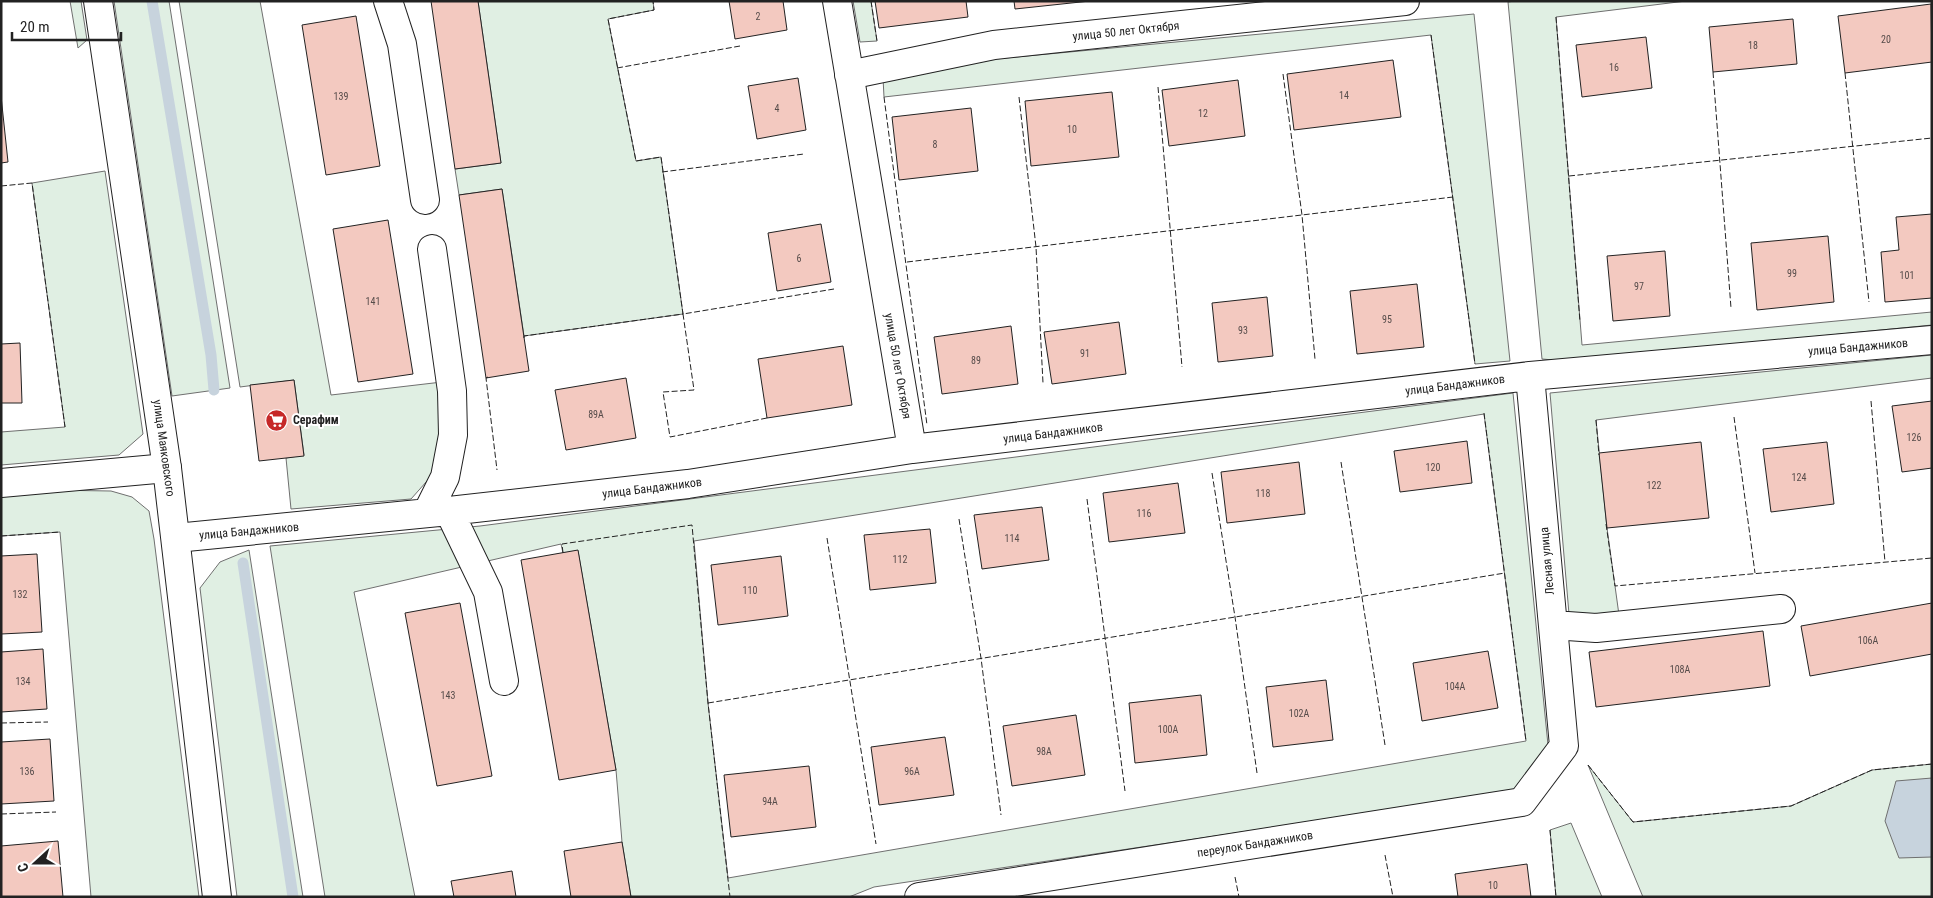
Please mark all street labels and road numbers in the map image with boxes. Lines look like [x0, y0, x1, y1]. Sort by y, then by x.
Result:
street label: улица 50 лет Октября [1072, 18, 1180, 44]
street label: улица 50 лет Октября [882, 312, 914, 420]
street label: улица Бандажников [1807, 336, 1909, 358]
street label: улица Бандажников [1404, 372, 1506, 398]
street label: улица Маяковского [150, 399, 178, 497]
street label: улица Бандажников [1002, 420, 1104, 446]
street label: улица Бандажников [601, 475, 703, 501]
street label: улица Бандажников [198, 520, 300, 542]
street label: Лесная улица [1537, 526, 1557, 595]
street label: переулок Бандажников [1196, 828, 1314, 860]

